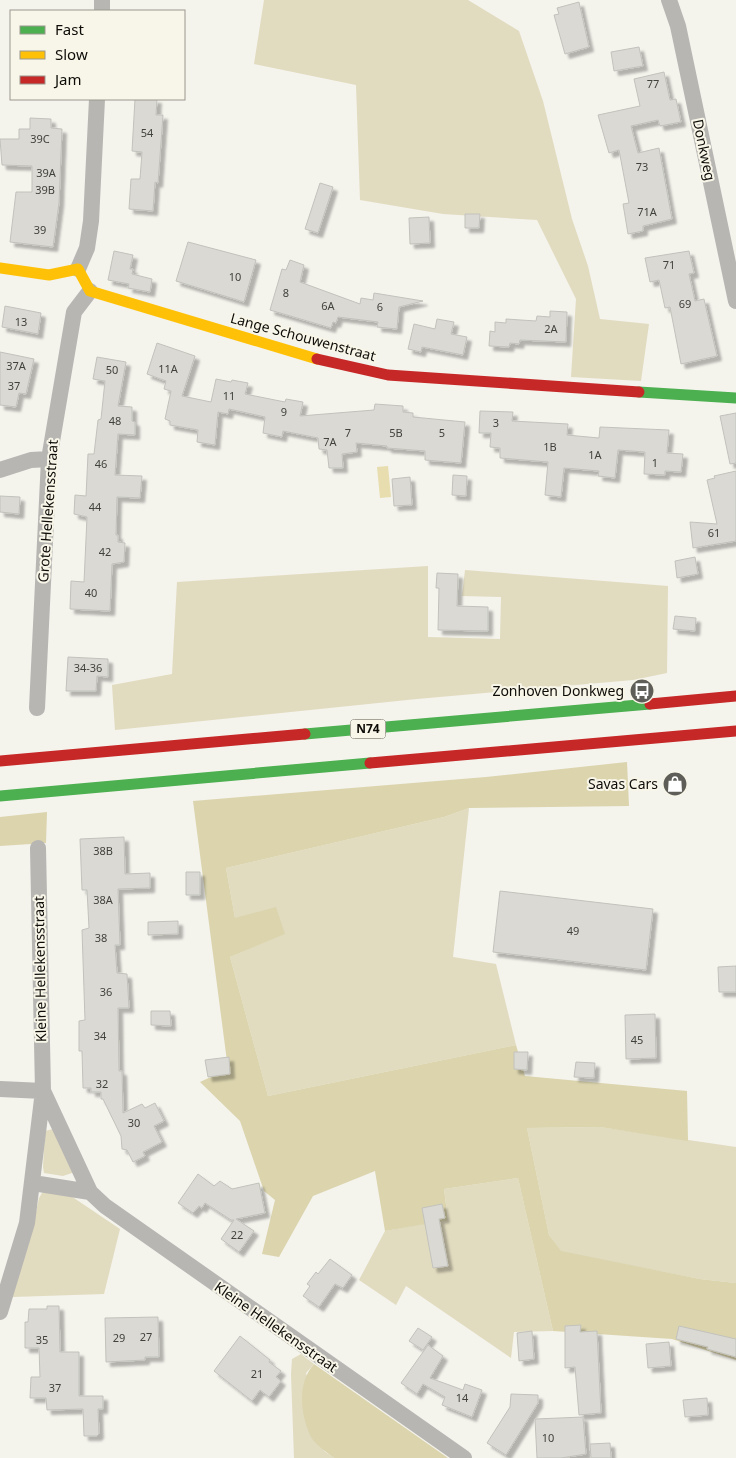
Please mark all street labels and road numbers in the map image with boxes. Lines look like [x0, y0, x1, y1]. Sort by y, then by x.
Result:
street label: Donkweg [689, 117, 720, 182]
street label: Lange Schouwenstraat [228, 308, 378, 365]
street label: Grote Hellekensstraat [33, 439, 62, 583]
road number: N74 [350, 720, 386, 739]
street label: Kleine Hellekensstraat [29, 896, 50, 1042]
street label: Kleine Hellekensstraat [211, 1277, 342, 1376]

